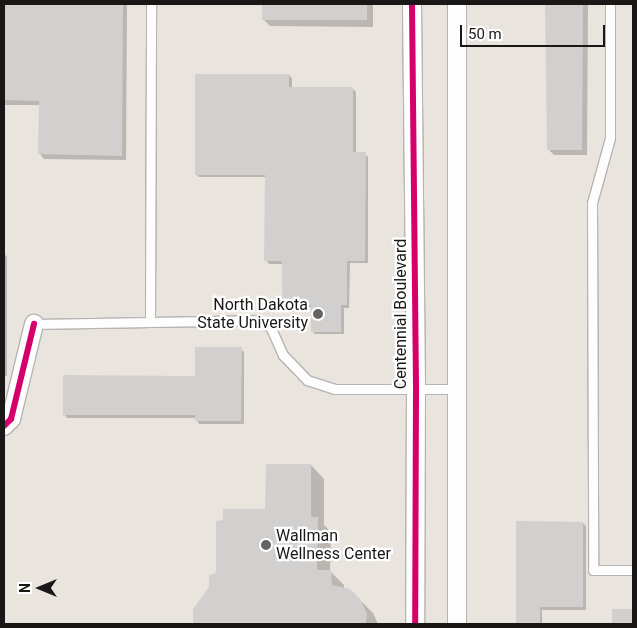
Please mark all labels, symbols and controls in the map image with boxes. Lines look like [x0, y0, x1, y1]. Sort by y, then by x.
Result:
scale bar [462, 15, 607, 47]
text: 50 m [468, 25, 502, 43]
street label: Centennial Boulevard [391, 239, 411, 389]
place label: North Dakota State University [197, 295, 308, 333]
marker: North Dakota State University [312, 308, 324, 320]
place label: Wallman Wellness Center [276, 526, 391, 564]
marker: Wallman Wellness Center [260, 539, 272, 551]
north arrow [15, 563, 65, 613]
text: N [17, 583, 33, 593]

